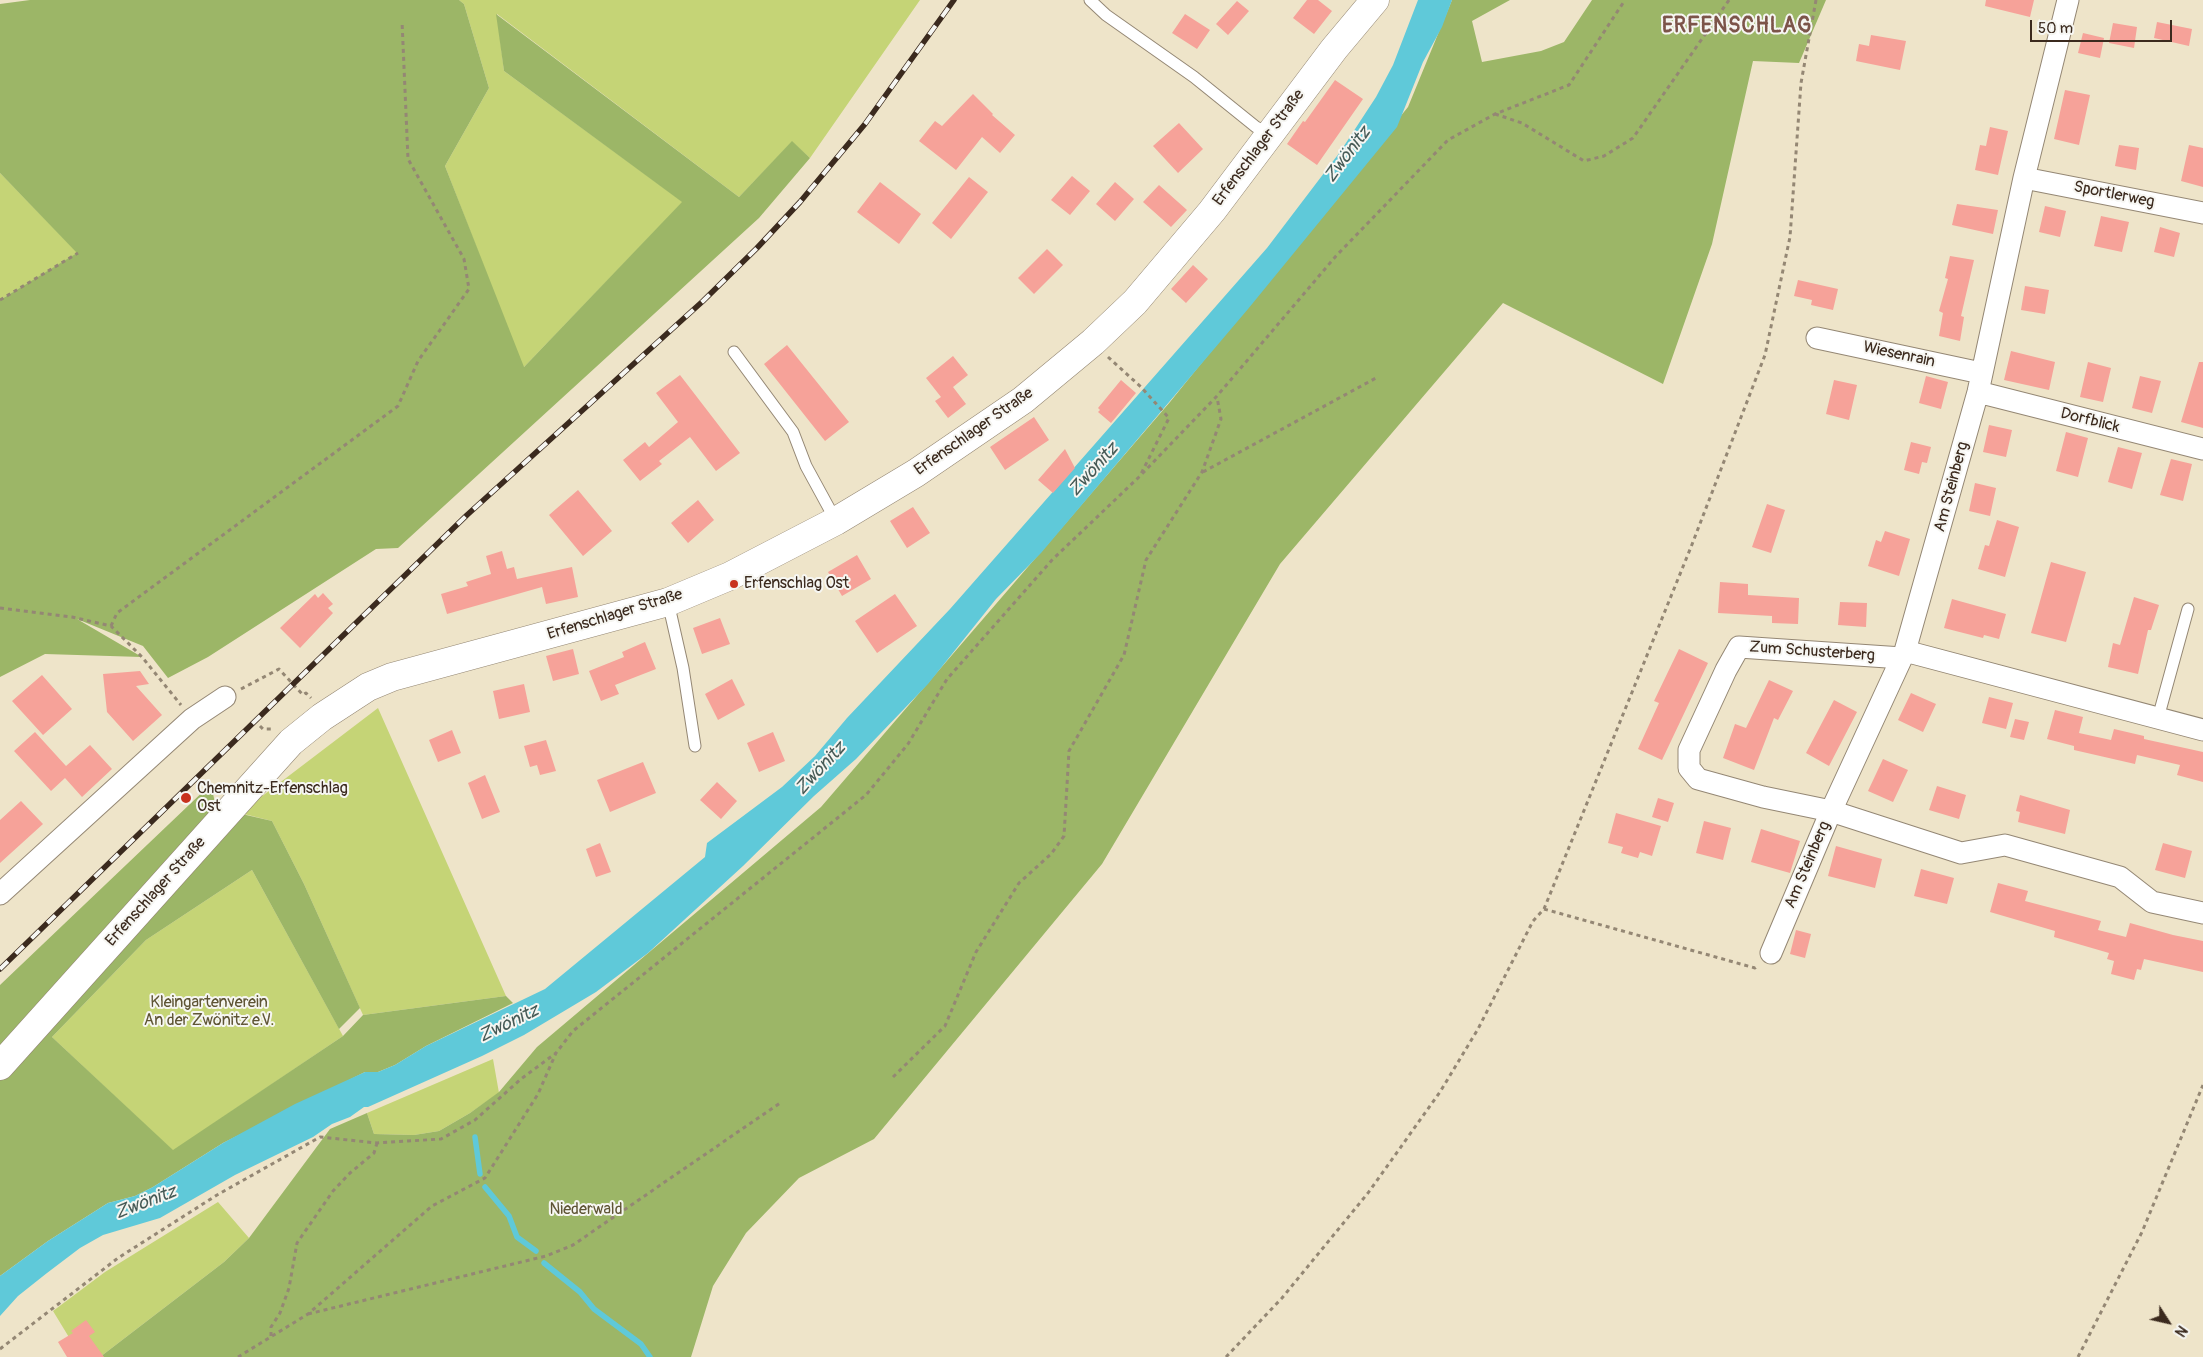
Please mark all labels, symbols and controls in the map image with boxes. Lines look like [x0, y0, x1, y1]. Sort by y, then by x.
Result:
scale bar [2033, 10, 2176, 42]
district label: ERFENSCHLAG [1661, 14, 1813, 40]
text: 50 m [2038, 19, 2073, 38]
street label: Erfenschlager Straße [1209, 86, 1309, 210]
water label: Zwönitz [1320, 123, 1376, 187]
street label: Sportlerweg [2072, 178, 2156, 212]
street label: Wiesenrain [1861, 338, 1937, 372]
street label: Erfenschlager Straße [911, 384, 1037, 480]
street label: Dorfblick [2058, 404, 2122, 438]
water label: Zwönitz [1065, 439, 1123, 501]
street label: Am Steinberg [1931, 440, 1973, 534]
place label: Erfenschlag Ost [744, 574, 849, 594]
marker: Erfenschlag Ost [728, 578, 740, 590]
street label: Erfenschlager Straße [545, 585, 685, 645]
street label: Zum Schusterberg [1749, 638, 1875, 666]
water label: Zwönitz [791, 738, 851, 800]
place label: Chemnitz-Erfenschlag Ost [197, 779, 348, 817]
marker: Chemnitz-Erfenschlag Ost [179, 791, 193, 805]
street label: Am Steinberg [1781, 819, 1835, 911]
street label: Erfenschlager Straße [102, 833, 210, 951]
park label: Kleingartenverein An der Zwönitz e.V. [144, 993, 274, 1031]
water label: Zwönitz [476, 1000, 542, 1048]
water label: Zwönitz [112, 1181, 180, 1225]
park label: Niederwald [549, 1200, 623, 1220]
north arrow [2143, 1297, 2193, 1347]
text: N [2171, 1322, 2190, 1340]

